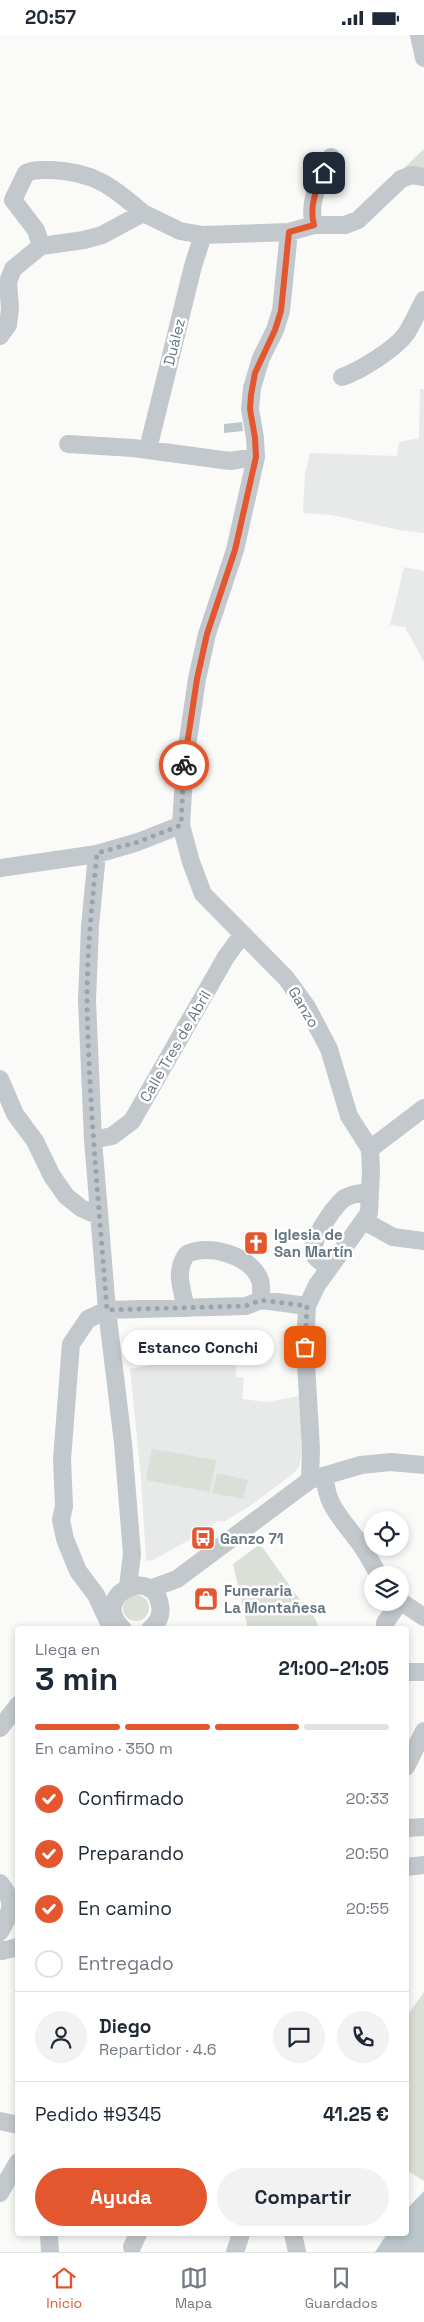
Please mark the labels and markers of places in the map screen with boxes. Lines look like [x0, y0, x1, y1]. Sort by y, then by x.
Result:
pin [303, 152, 345, 194]
place label: Iglesia de San Martín [274, 1225, 353, 1261]
church icon: Iglesia de San Martín [243, 1230, 269, 1256]
pin [284, 1326, 326, 1368]
callout: Estanco Conchi [122, 1329, 275, 1365]
bus stop icon: Ganzo 71 [190, 1525, 216, 1551]
place label: Ganzo 71 [220, 1529, 283, 1548]
place label: Funeraria La Montañesa [224, 1581, 326, 1617]
shop icon: Funeraria La Montañesa [193, 1586, 219, 1612]

